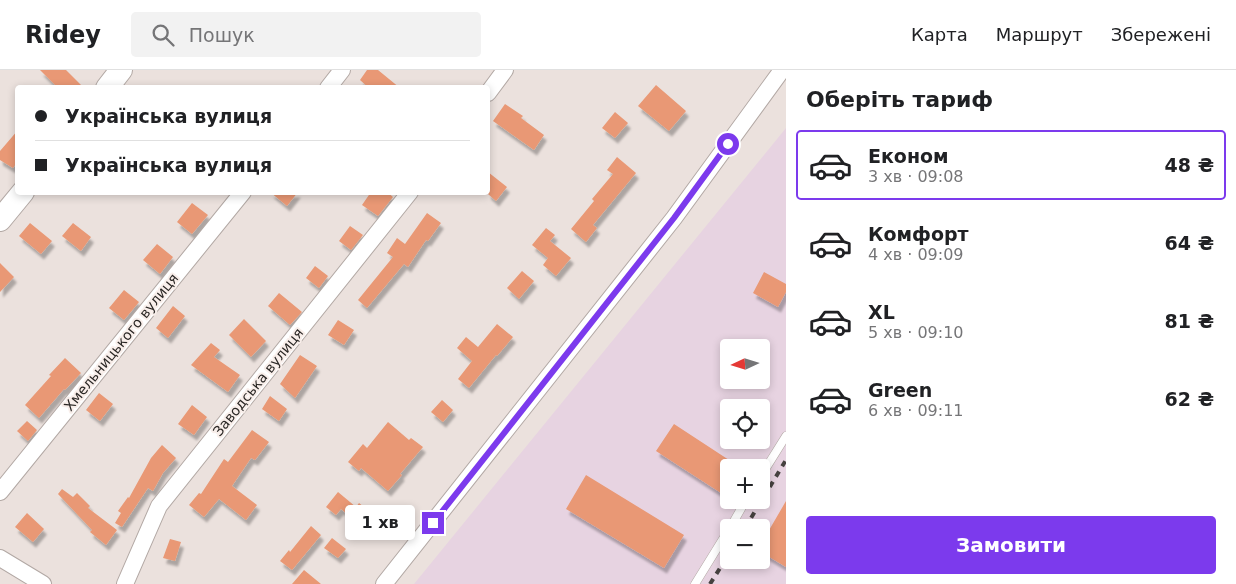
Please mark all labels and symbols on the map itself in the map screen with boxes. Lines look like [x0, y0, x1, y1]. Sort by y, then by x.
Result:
route start [717, 133, 739, 155]
street label: Хмельницького вулиця [61, 270, 181, 414]
street label: Заводська вулиця [210, 325, 306, 439]
north arrow [720, 339, 770, 389]
callout: 1 хв [346, 506, 416, 540]
route end [422, 512, 444, 534]

